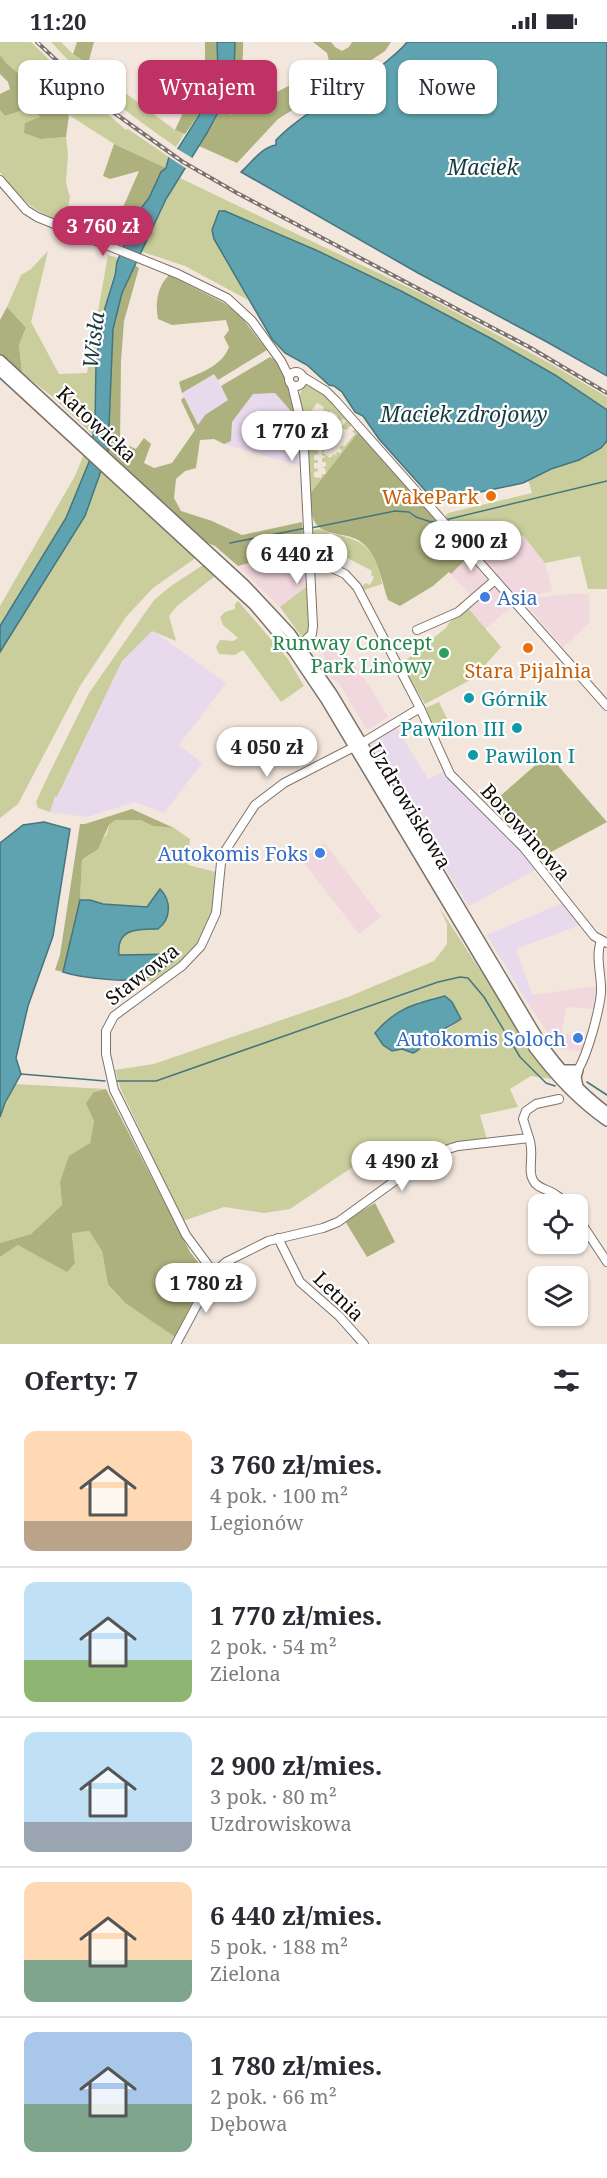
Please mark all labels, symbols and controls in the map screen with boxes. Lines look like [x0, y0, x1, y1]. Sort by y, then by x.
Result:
text: 11:20 [30, 6, 86, 36]
chip: Kupno [18, 60, 126, 114]
chip: Wynajem [138, 60, 277, 114]
chip: Filtry [289, 60, 386, 114]
chip: Nowe [398, 60, 497, 114]
water label: Maciek [447, 153, 519, 181]
pin: 3 760 zł [41, 206, 165, 257]
text: 3 760 zł [66, 212, 140, 239]
water label: Wisła [76, 309, 110, 370]
street label: Katowicka [51, 380, 143, 468]
water label: Maciek zdrojowy [379, 400, 548, 428]
pin: 1 770 zł [230, 411, 354, 462]
text: 1 770 zł [255, 417, 329, 444]
place label: WakePark [382, 483, 479, 510]
marker: WakePark [484, 489, 498, 503]
pin: 2 900 zł [409, 521, 533, 572]
text: 2 900 zł [434, 527, 508, 554]
pin: 6 440 zł [235, 534, 359, 585]
text: 6 440 zł [260, 540, 334, 567]
place label: Asia [497, 584, 538, 611]
marker: Asia [478, 590, 492, 604]
place label: Runway Concept Park Linowy [272, 629, 433, 679]
marker: Stara Pijalnia [521, 641, 535, 655]
marker: Runway Concept Park Linowy [437, 646, 451, 660]
place label: Stara Pijalnia [464, 657, 592, 684]
place label: Górnik [481, 685, 548, 712]
marker: Górnik [462, 691, 476, 705]
place label: Pawilon III [400, 715, 505, 742]
marker: Pawilon III [510, 721, 524, 735]
pin: 4 050 zł [205, 727, 329, 778]
text: 4 050 zł [230, 733, 304, 760]
street label: Uzdrowiskowa [362, 738, 458, 874]
place label: Pawilon I [485, 742, 575, 769]
marker: Pawilon I [466, 748, 480, 762]
street label: Borowinowa [475, 778, 577, 886]
place label: Autokomis Foks [157, 840, 308, 867]
marker: Autokomis Foks [313, 846, 327, 860]
street label: Stawowa [100, 937, 184, 1011]
place label: Autokomis Soloch [396, 1025, 566, 1052]
marker: Autokomis Soloch [571, 1031, 585, 1045]
pin: 4 490 zł [340, 1141, 464, 1192]
text: 4 490 zł [365, 1147, 439, 1174]
map controls [528, 1194, 588, 1326]
button: locate [528, 1194, 588, 1254]
pin: 1 780 zł [144, 1263, 268, 1314]
street label: Letnia [308, 1265, 370, 1327]
button: layers [528, 1266, 588, 1326]
text: 1 780 zł [169, 1269, 243, 1296]
text: Oferty: 7 [24, 1362, 138, 1398]
icon: filters [550, 1364, 583, 1397]
text: 3 760 zł/mies. [210, 1446, 382, 1482]
icon: home [72, 1455, 144, 1527]
text: 4 pok. · 100 m² [210, 1482, 348, 1509]
text: Legionów [210, 1509, 304, 1536]
text: 1 770 zł/mies. [210, 1597, 382, 1633]
icon: home [72, 1606, 144, 1678]
text: 2 pok. · 54 m² [210, 1633, 337, 1660]
text: Zielona [210, 1660, 281, 1687]
text: 2 900 zł/mies. [210, 1747, 382, 1783]
icon: home [72, 1756, 144, 1828]
text: 3 pok. · 80 m² [210, 1783, 337, 1810]
text: Uzdrowiskowa [210, 1810, 352, 1837]
text: 6 440 zł/mies. [210, 1897, 382, 1933]
icon: home [72, 1906, 144, 1978]
text: 5 pok. · 188 m² [210, 1933, 348, 1960]
text: Zielona [210, 1960, 281, 1987]
text: 1 780 zł/mies. [210, 2047, 382, 2083]
icon: home [72, 2056, 144, 2128]
text: 2 pok. · 66 m² [210, 2083, 337, 2110]
text: Dębowa [210, 2110, 288, 2137]

